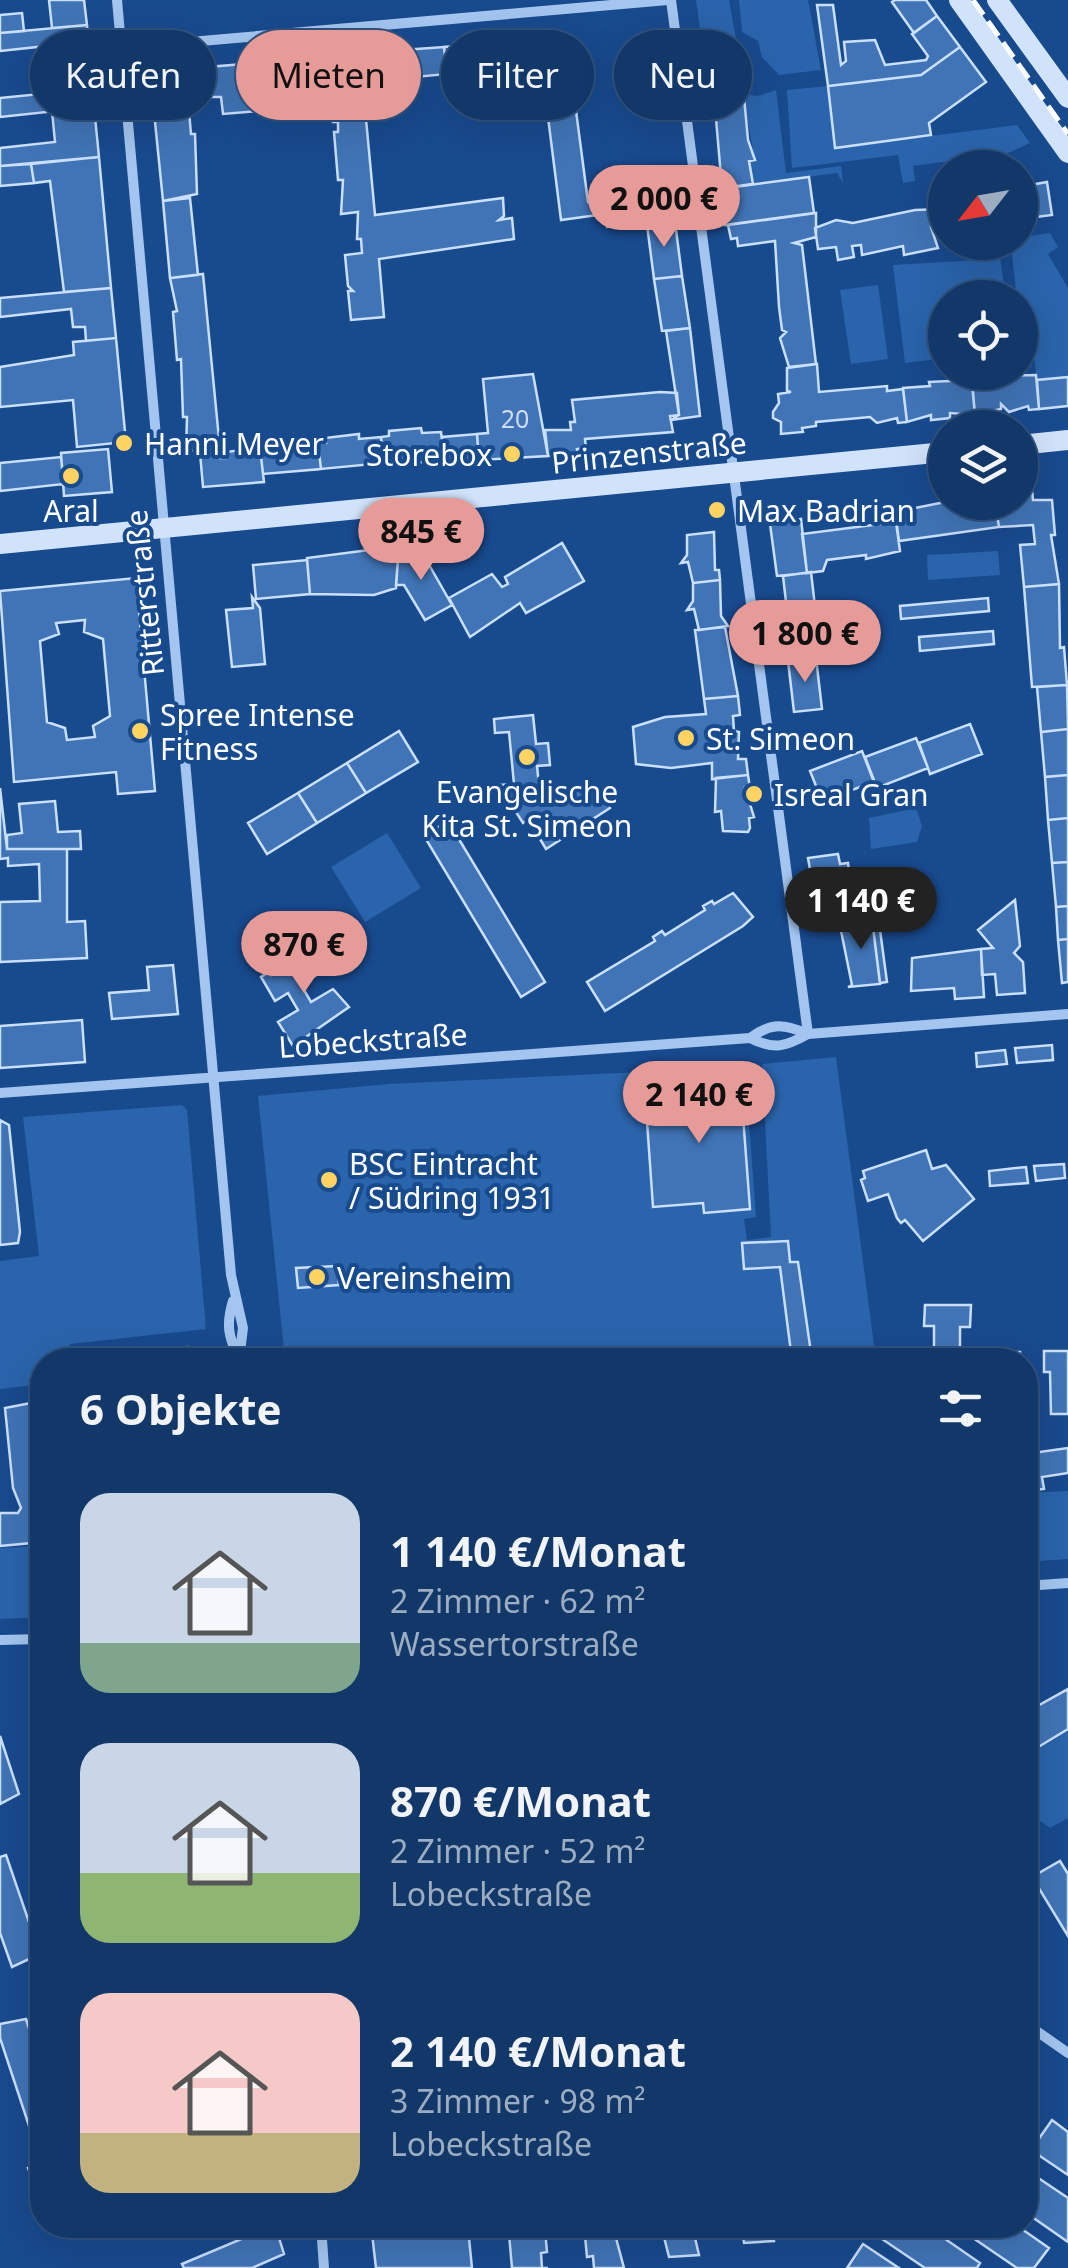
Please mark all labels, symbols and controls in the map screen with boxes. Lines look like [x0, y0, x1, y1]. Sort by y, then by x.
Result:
chip: Kaufen [30, 30, 216, 120]
chip: Mieten [236, 30, 421, 120]
chip: Filter [441, 30, 594, 120]
chip: Neu [614, 30, 752, 120]
north arrow [928, 150, 1038, 260]
map controls [928, 150, 1038, 520]
pin: 2 000 € [572, 165, 756, 250]
text: 2 000 € [610, 176, 718, 219]
button: locate [928, 280, 1038, 390]
house number: 20 [501, 401, 529, 435]
button: layers [928, 410, 1038, 520]
street label: Prinzenstraße [549, 421, 749, 483]
place label: Hanni Meyer [144, 423, 324, 464]
marker: Hanni Meyer [113, 432, 135, 454]
place label: Storebox [366, 434, 492, 475]
marker: Storebox [501, 443, 523, 465]
marker: Aral [60, 465, 82, 487]
place label: Aral [43, 490, 99, 531]
place label: Max Badrian [737, 490, 915, 531]
pin: 845 € [351, 498, 491, 583]
marker: Max Badrian [706, 499, 728, 521]
street label: Ritterstraße [115, 508, 173, 678]
text: 845 € [380, 509, 462, 552]
pin: 1 800 € [713, 600, 897, 685]
text: 1 800 € [751, 611, 859, 654]
place label: Spree Intense Fitness [160, 694, 355, 769]
place label: St. Simeon [706, 718, 855, 759]
marker: Spree Intense Fitness [129, 720, 151, 742]
marker: St. Simeon [675, 727, 697, 749]
marker: Evangelische Kita St. Simeon [516, 746, 538, 768]
place label: Evangelische Kita St. Simeon [422, 771, 632, 846]
place label: Isreal Gran [774, 774, 929, 815]
marker: Isreal Gran [743, 783, 765, 805]
pin: 1 140 € [769, 867, 953, 952]
text: 1 140 € [807, 878, 915, 921]
pin: 870 € [234, 911, 374, 996]
text: 870 € [263, 922, 345, 965]
street label: Lobeckstraße [277, 1013, 469, 1067]
pin: 2 140 € [607, 1061, 791, 1146]
text: 2 140 € [645, 1072, 753, 1115]
place label: BSC Eintracht / Südring 1931 [349, 1143, 555, 1218]
marker: BSC Eintracht / Südring 1931 [318, 1169, 340, 1191]
place label: Vereinsheim [337, 1257, 512, 1298]
marker: Vereinsheim [306, 1266, 328, 1288]
text: 6 Objekte [80, 1380, 282, 1437]
icon: filters [933, 1381, 988, 1436]
text: 1 140 €/Monat [390, 1522, 686, 1579]
icon: home [160, 1533, 280, 1653]
text: 2 Zimmer · 62 m² [390, 1579, 646, 1622]
text: Wassertorstraße [390, 1622, 639, 1665]
text: 870 €/Monat [390, 1772, 651, 1829]
icon: home [160, 1783, 280, 1903]
text: 2 Zimmer · 52 m² [390, 1829, 646, 1872]
text: Lobeckstraße [390, 1872, 592, 1915]
text: 2 140 €/Monat [390, 2022, 686, 2079]
icon: home [160, 2033, 280, 2153]
text: 3 Zimmer · 98 m² [390, 2079, 646, 2122]
text: Lobeckstraße [390, 2122, 592, 2165]

